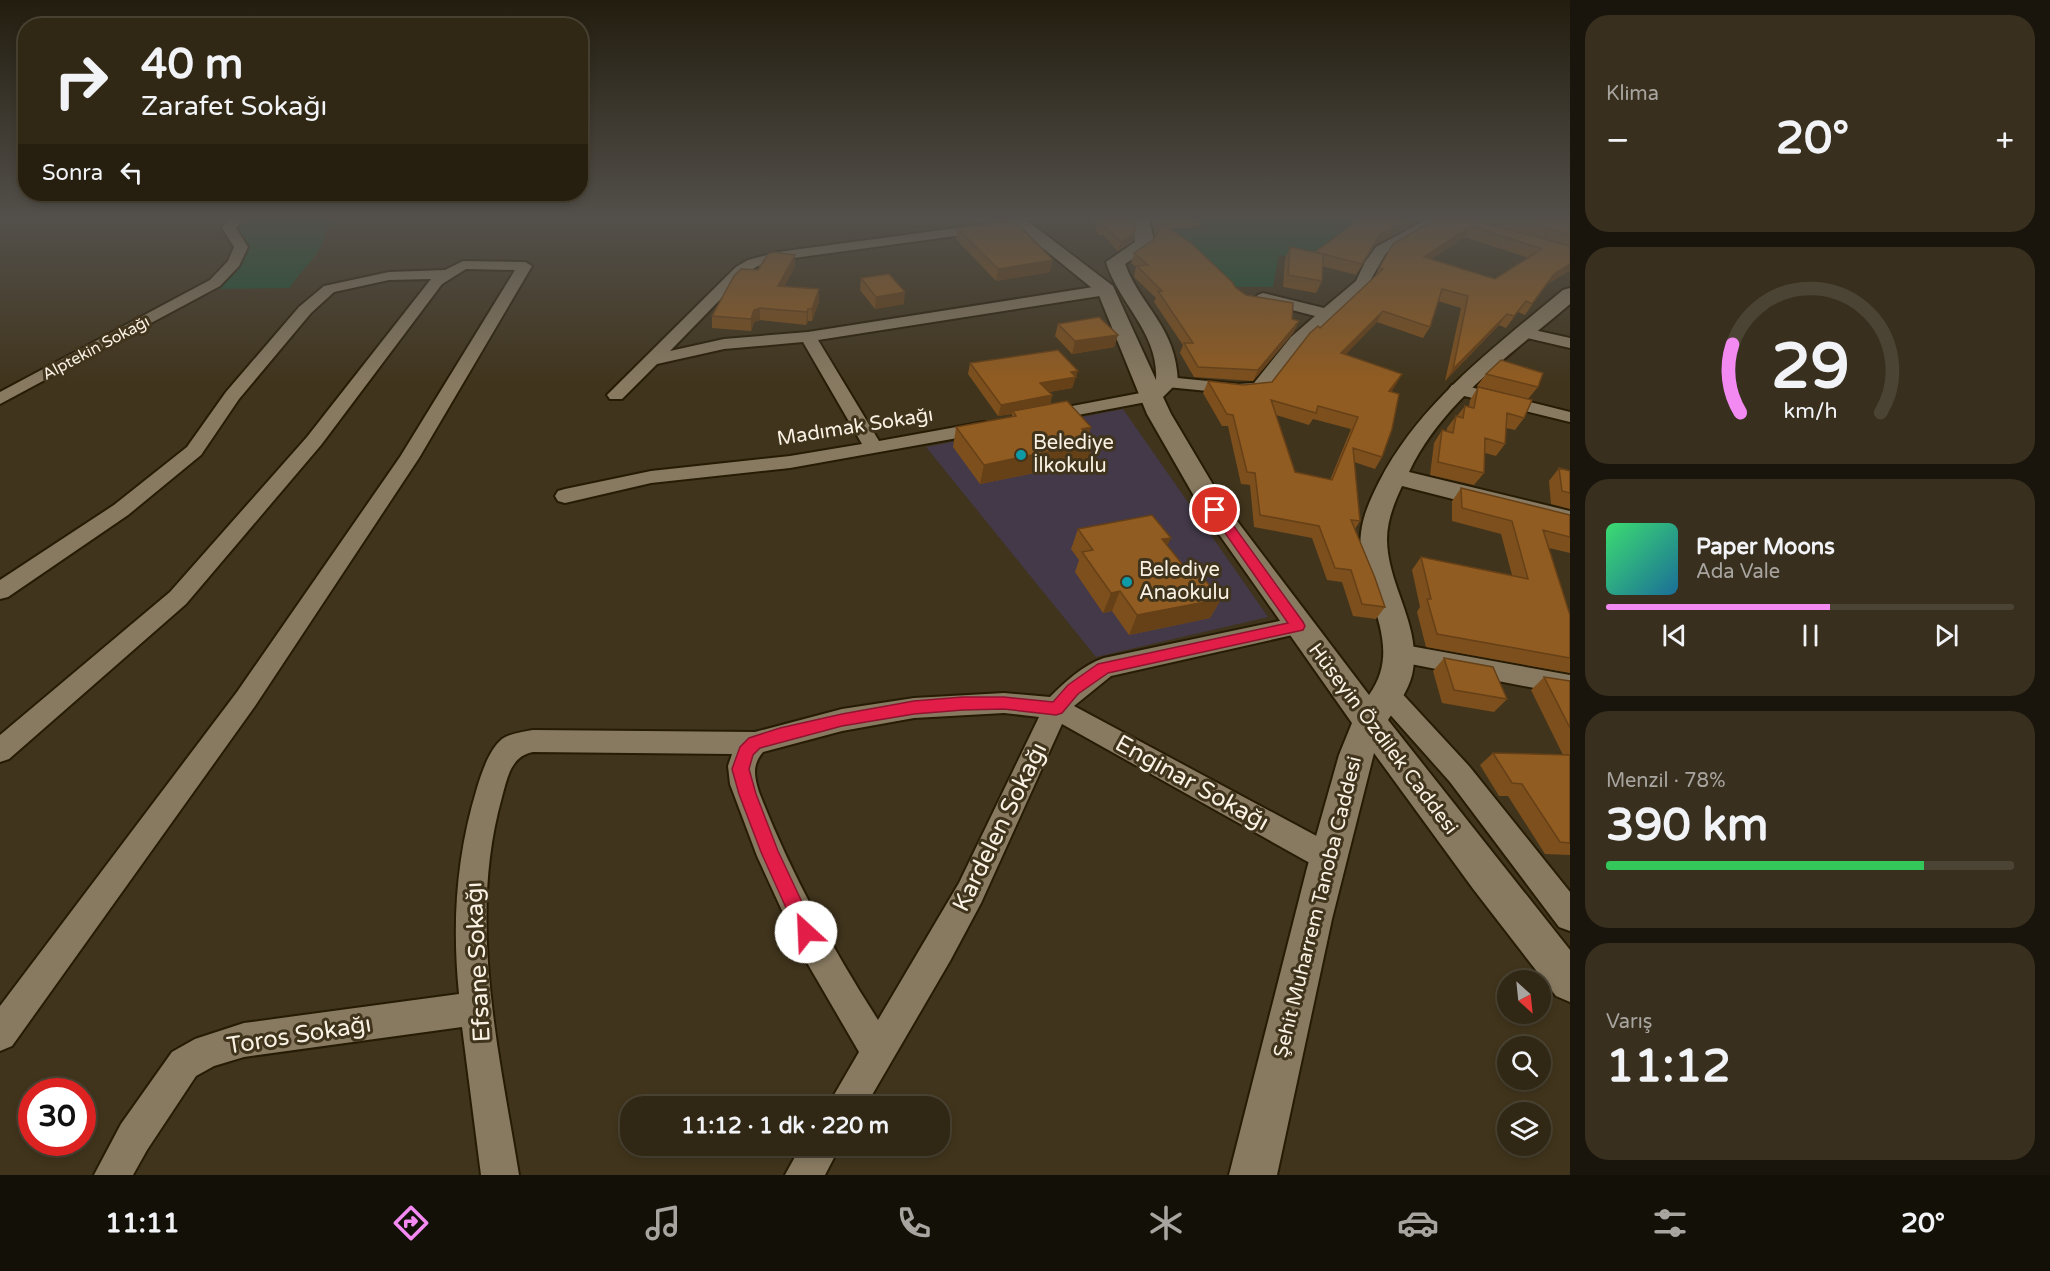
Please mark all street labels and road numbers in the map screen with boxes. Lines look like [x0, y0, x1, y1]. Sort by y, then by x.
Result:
street label: Alptekin Sokağı [39, 311, 153, 385]
street label: Madımak Sokağı [775, 403, 935, 451]
street label: Hüseyin Özdilek Caddesi [1303, 638, 1464, 839]
street label: Enginar Sokağı [1110, 729, 1274, 837]
street label: Kardelen Sokağı [947, 738, 1053, 916]
street label: Şehit Muharrem Tanoba Caddesi [1269, 754, 1367, 1060]
street label: Efsane Sokağı [459, 881, 497, 1043]
street label: Toros Sokağı [225, 1009, 373, 1061]

